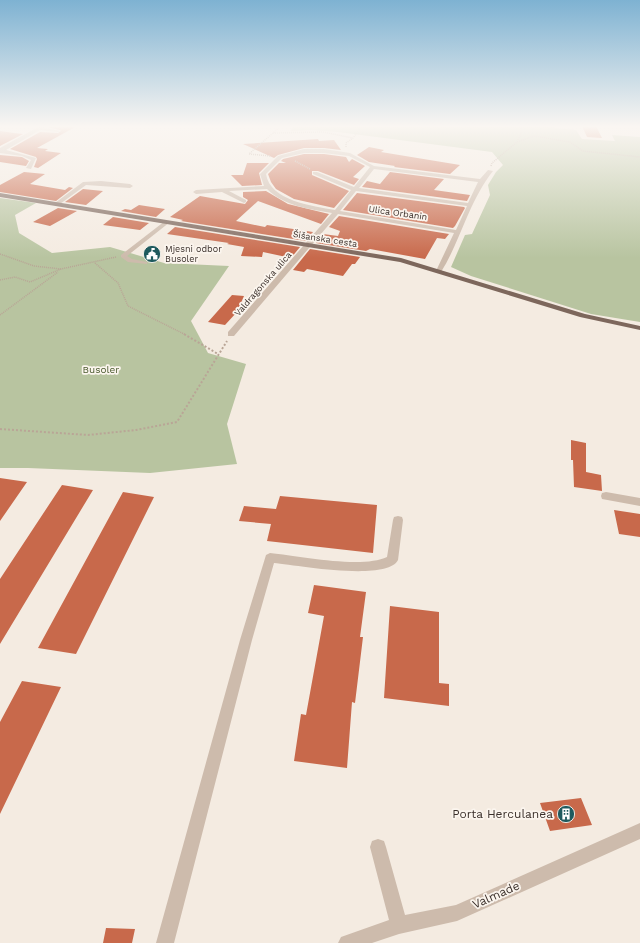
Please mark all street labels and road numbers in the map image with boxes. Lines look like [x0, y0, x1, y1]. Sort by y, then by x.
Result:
street label: Ulica Orbanin [368, 204, 428, 222]
street label: Šišanska cesta [292, 228, 358, 249]
street label: Valdragonska ulica [232, 250, 294, 318]
street label: Valmade [470, 878, 522, 912]

